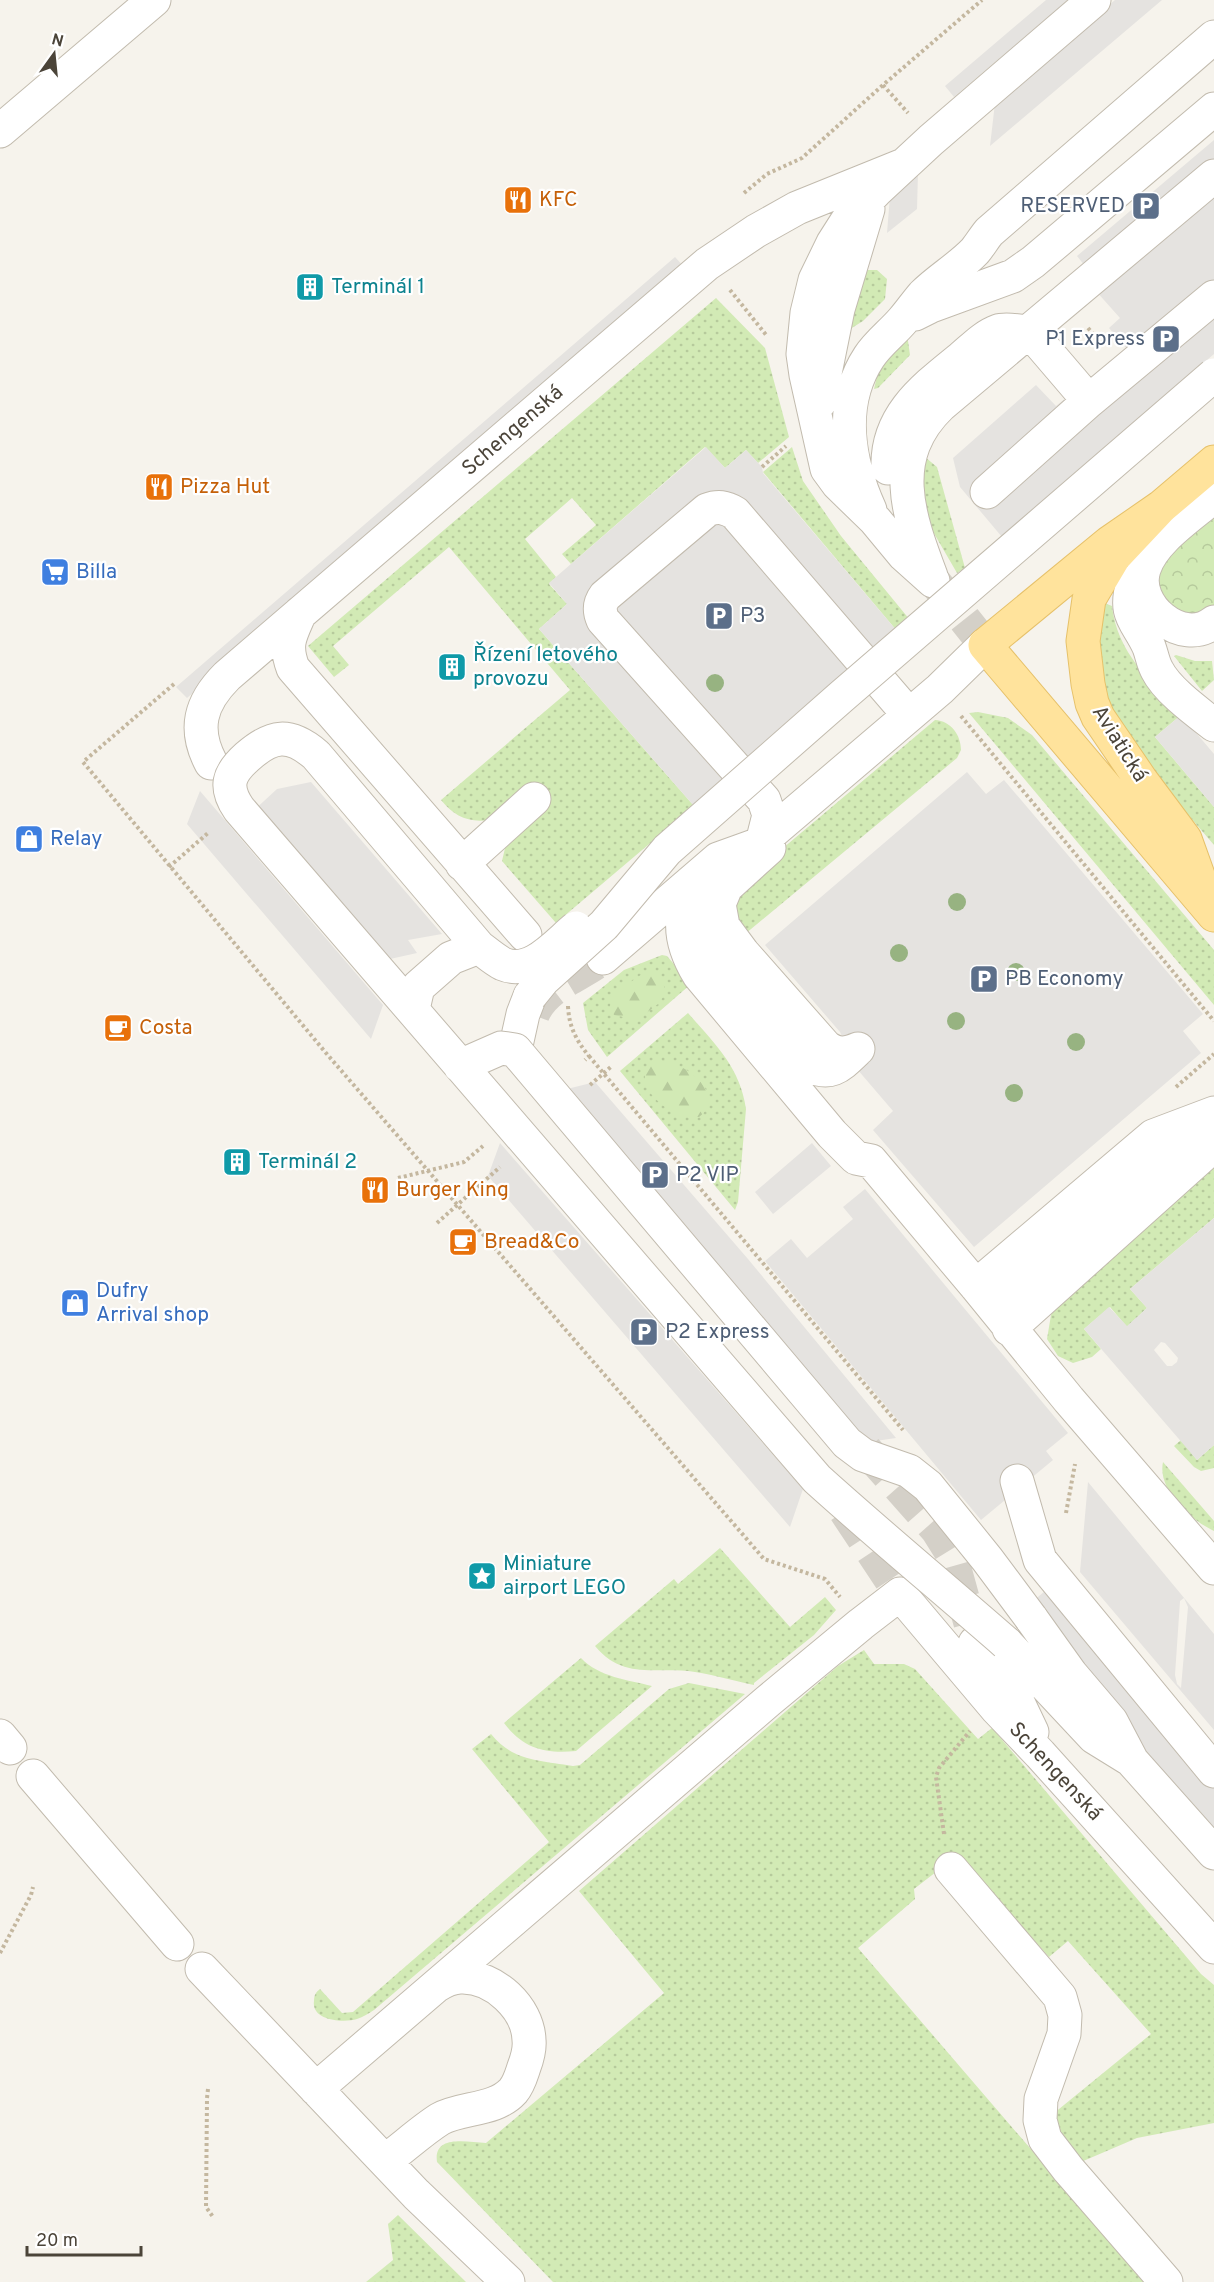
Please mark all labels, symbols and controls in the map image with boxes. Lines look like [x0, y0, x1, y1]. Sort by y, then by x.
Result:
north arrow [24, 24, 84, 84]
text: N [49, 30, 66, 53]
restaurant icon: KFC [502, 184, 534, 216]
place label: KFC [539, 187, 578, 214]
parking icon: RESERVED [1130, 190, 1162, 222]
place label: RESERVED [1020, 193, 1125, 220]
building icon: Terminál 1 [294, 271, 326, 303]
place label: Terminál 1 [331, 274, 425, 301]
parking icon: P1 Express [1150, 323, 1182, 355]
place label: P1 Express [1045, 326, 1145, 353]
street label: Schengenská [457, 380, 569, 482]
restaurant icon: Pizza Hut [143, 471, 175, 503]
place label: Pizza Hut [180, 474, 270, 501]
supermarket icon: Billa [39, 556, 71, 588]
place label: Billa [76, 559, 117, 586]
parking icon: P3 [703, 600, 735, 632]
place label: P3 [740, 603, 765, 630]
place label: Řízení letového provozu [473, 641, 618, 693]
building icon: Řízení letového provozu [436, 651, 468, 683]
street label: Aviatická [1085, 701, 1153, 787]
shop icon: Relay [13, 823, 45, 855]
place label: Relay [50, 826, 102, 853]
parking icon: PB Economy [968, 963, 1000, 995]
place label: PB Economy [1005, 966, 1124, 993]
cafe icon: Costa [102, 1012, 134, 1044]
place label: Costa [139, 1015, 193, 1042]
building icon: Terminál 2 [221, 1146, 253, 1178]
place label: Terminál 2 [258, 1149, 357, 1176]
parking icon: P2 VIP [639, 1159, 671, 1191]
place label: P2 VIP [676, 1162, 739, 1189]
restaurant icon: Burger King [359, 1174, 391, 1206]
place label: Burger King [396, 1177, 509, 1204]
cafe icon: Bread&Co [447, 1226, 479, 1258]
place label: Bread&Co [484, 1229, 579, 1256]
place label: Dufry Arrival shop [96, 1278, 209, 1329]
shop icon: Dufry Arrival shop [59, 1287, 91, 1319]
parking icon: P2 Express [628, 1316, 660, 1348]
place label: P2 Express [665, 1319, 770, 1346]
place label: Miniature airport LEGO [503, 1551, 626, 1602]
place icon: Miniature airport LEGO [466, 1560, 498, 1592]
street label: Schengenská [1002, 1717, 1108, 1827]
scale bar [27, 2219, 141, 2257]
text: 20 m [36, 2230, 78, 2253]

